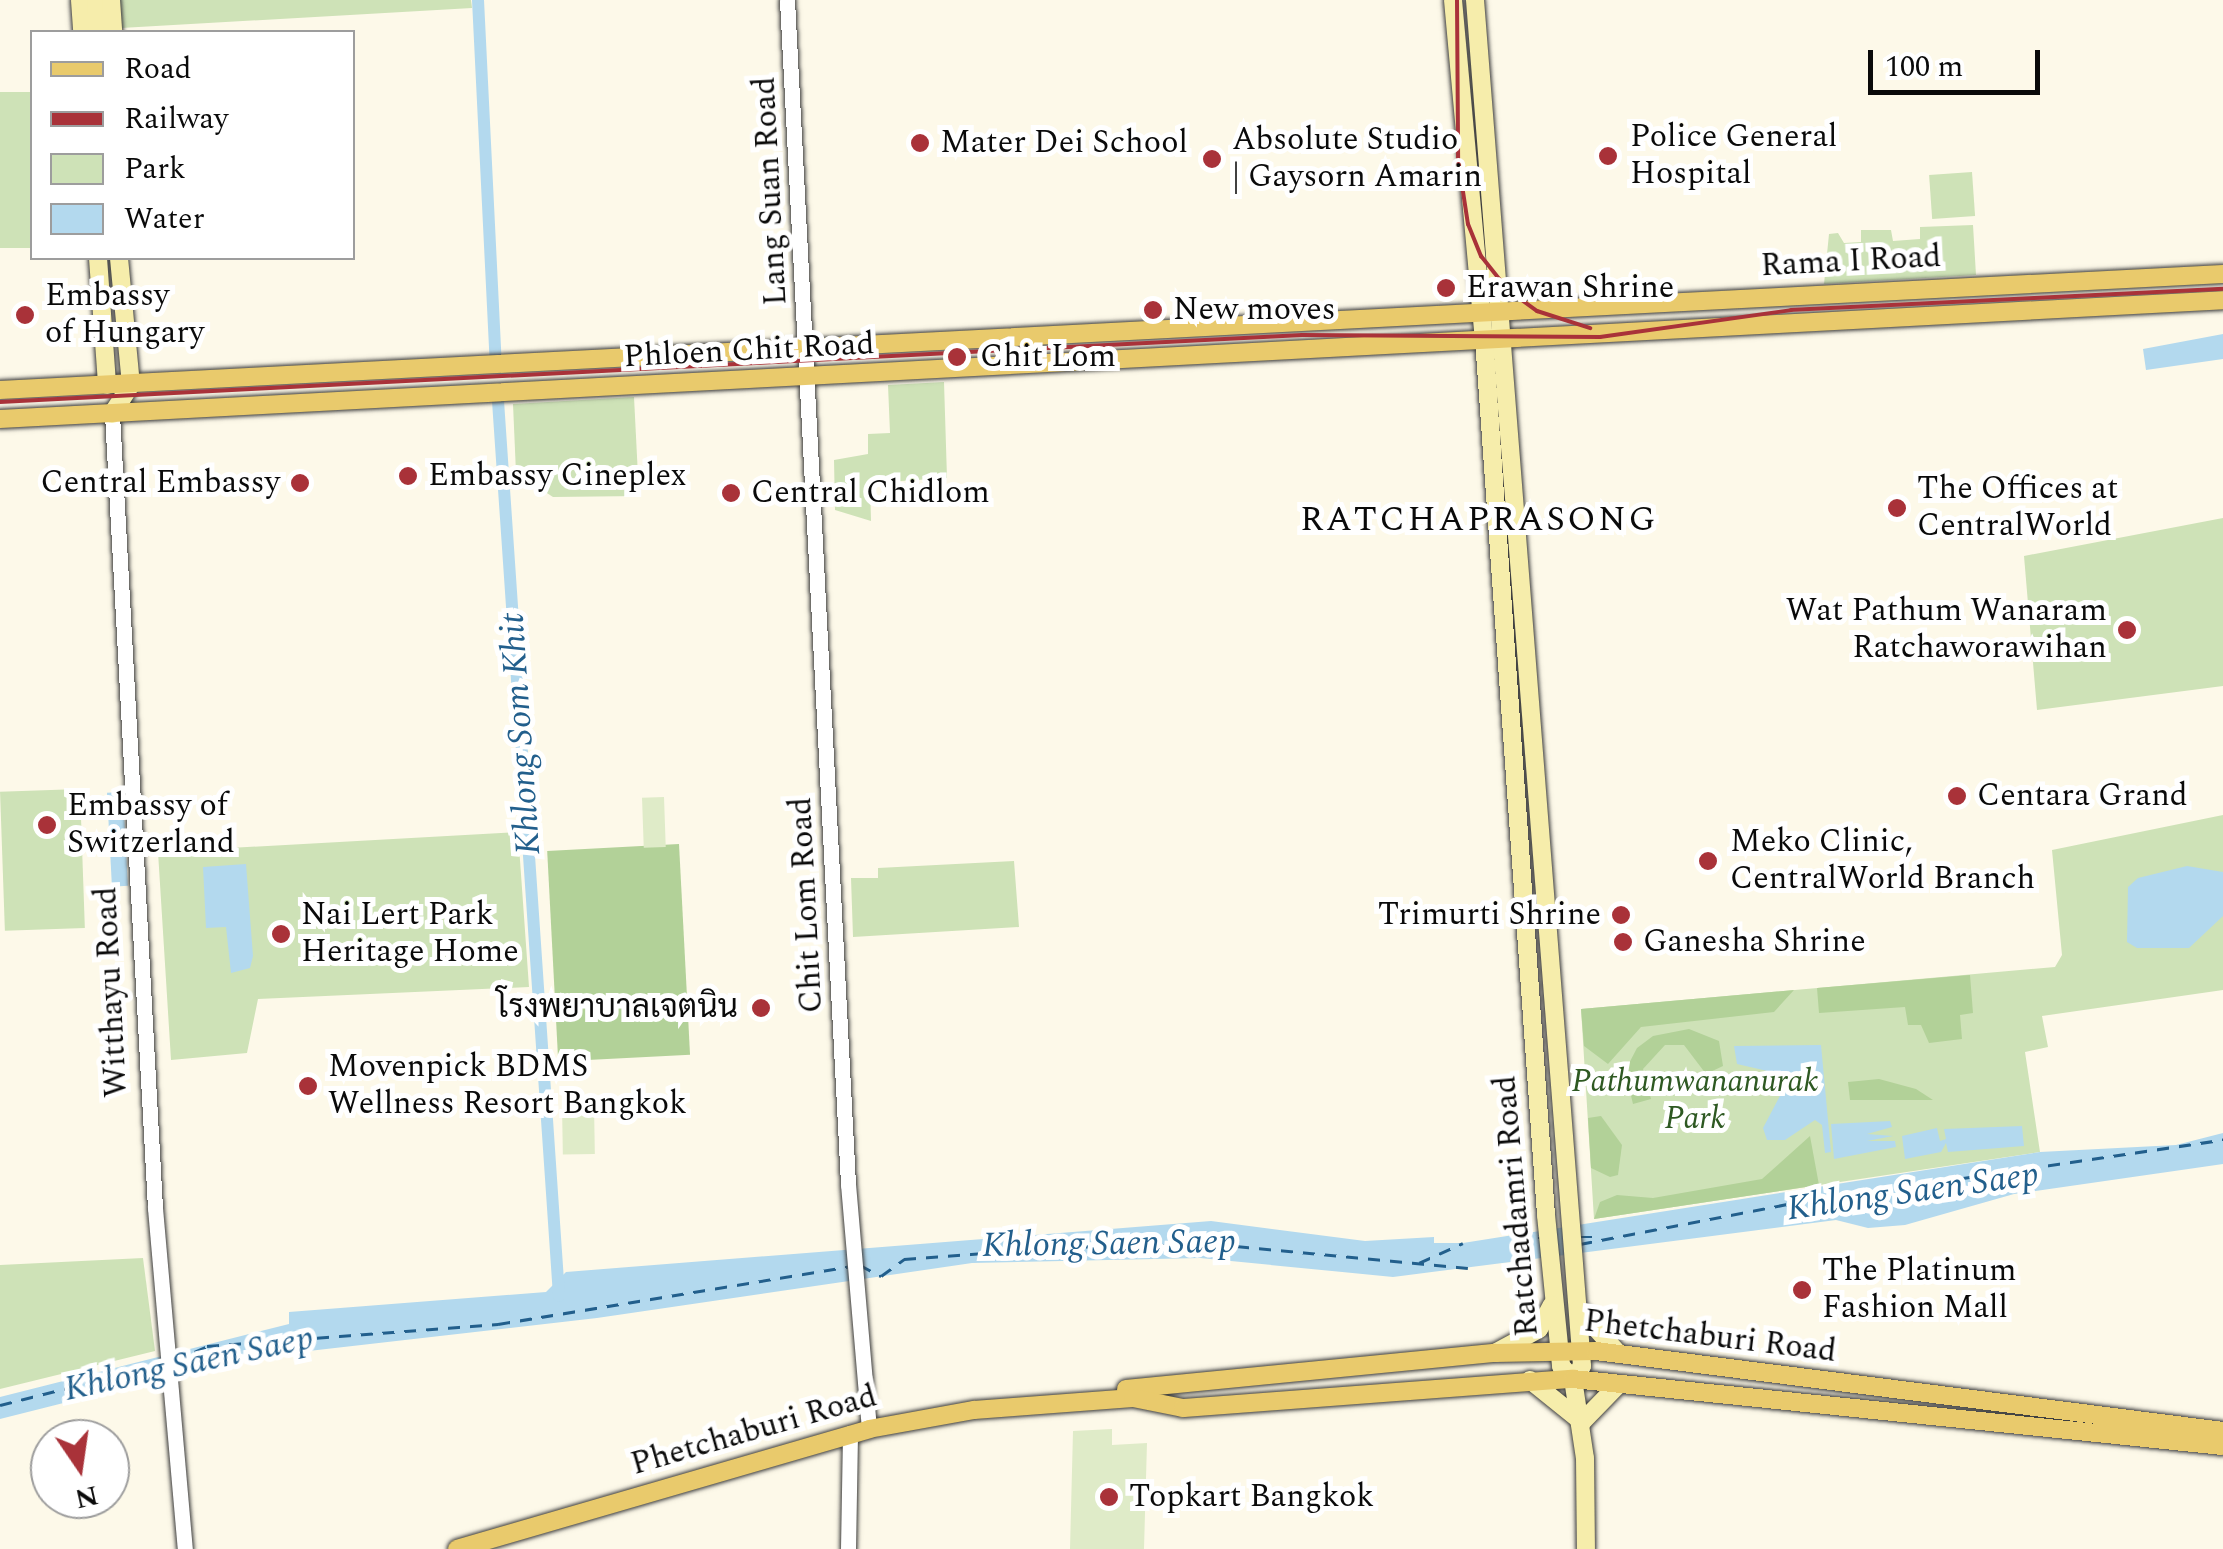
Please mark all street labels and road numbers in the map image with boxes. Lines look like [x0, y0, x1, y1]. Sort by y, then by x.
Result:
street label: Lang Suan Road [746, 76, 796, 306]
street label: Rama I Road [1760, 238, 1942, 286]
street label: Phloen Chit Road [623, 325, 875, 377]
street label: Chit Lom Road [782, 796, 832, 1014]
street label: Witthayu Road [87, 886, 137, 1098]
street label: Ratchadamri Road [1486, 1074, 1548, 1338]
street label: Phetchaburi Road [1582, 1302, 1838, 1372]
street label: Phetchaburi Road [627, 1378, 881, 1484]

